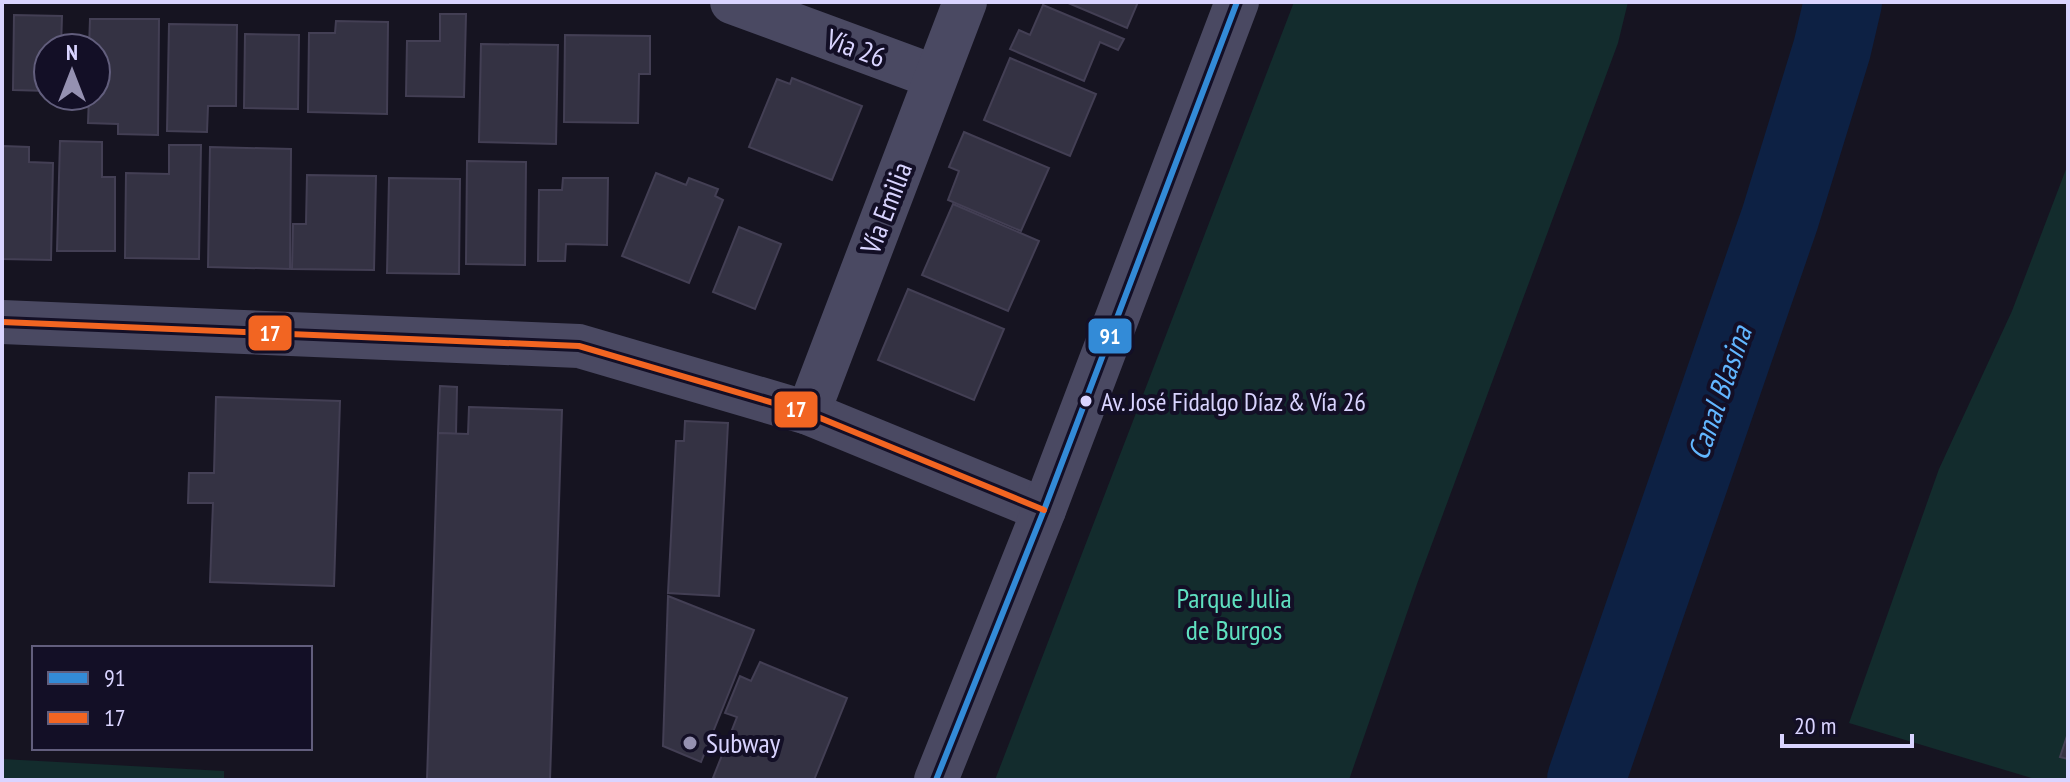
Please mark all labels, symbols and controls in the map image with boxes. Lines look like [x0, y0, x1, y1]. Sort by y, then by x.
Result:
street label: Vía 26 [821, 19, 891, 75]
north arrow [32, 32, 112, 112]
text: N [66, 38, 78, 66]
street label: Vía Emilia [851, 157, 920, 260]
line badge: 17 [247, 314, 293, 352]
line badge: 91 [1087, 317, 1133, 355]
text: 17 [259, 319, 281, 347]
water label: Canal Blasina [1678, 319, 1760, 464]
text: 91 [1099, 322, 1121, 350]
place label: Av. José Fidalgo Díaz & Vía 26 [1101, 385, 1366, 418]
line badge: 17 [773, 390, 819, 429]
marker: Av. José Fidalgo Díaz & Vía 26 [1078, 393, 1094, 409]
text: 17 [785, 395, 807, 423]
park label: Parque Julia de Burgos [1176, 579, 1292, 648]
legend [32, 646, 312, 750]
text: 91 [104, 662, 126, 693]
scale bar [1782, 698, 1912, 748]
text: 17 [104, 702, 126, 733]
text: 20 m [1794, 710, 1836, 741]
place label: Subway [706, 724, 781, 761]
marker: Subway [681, 734, 699, 752]

